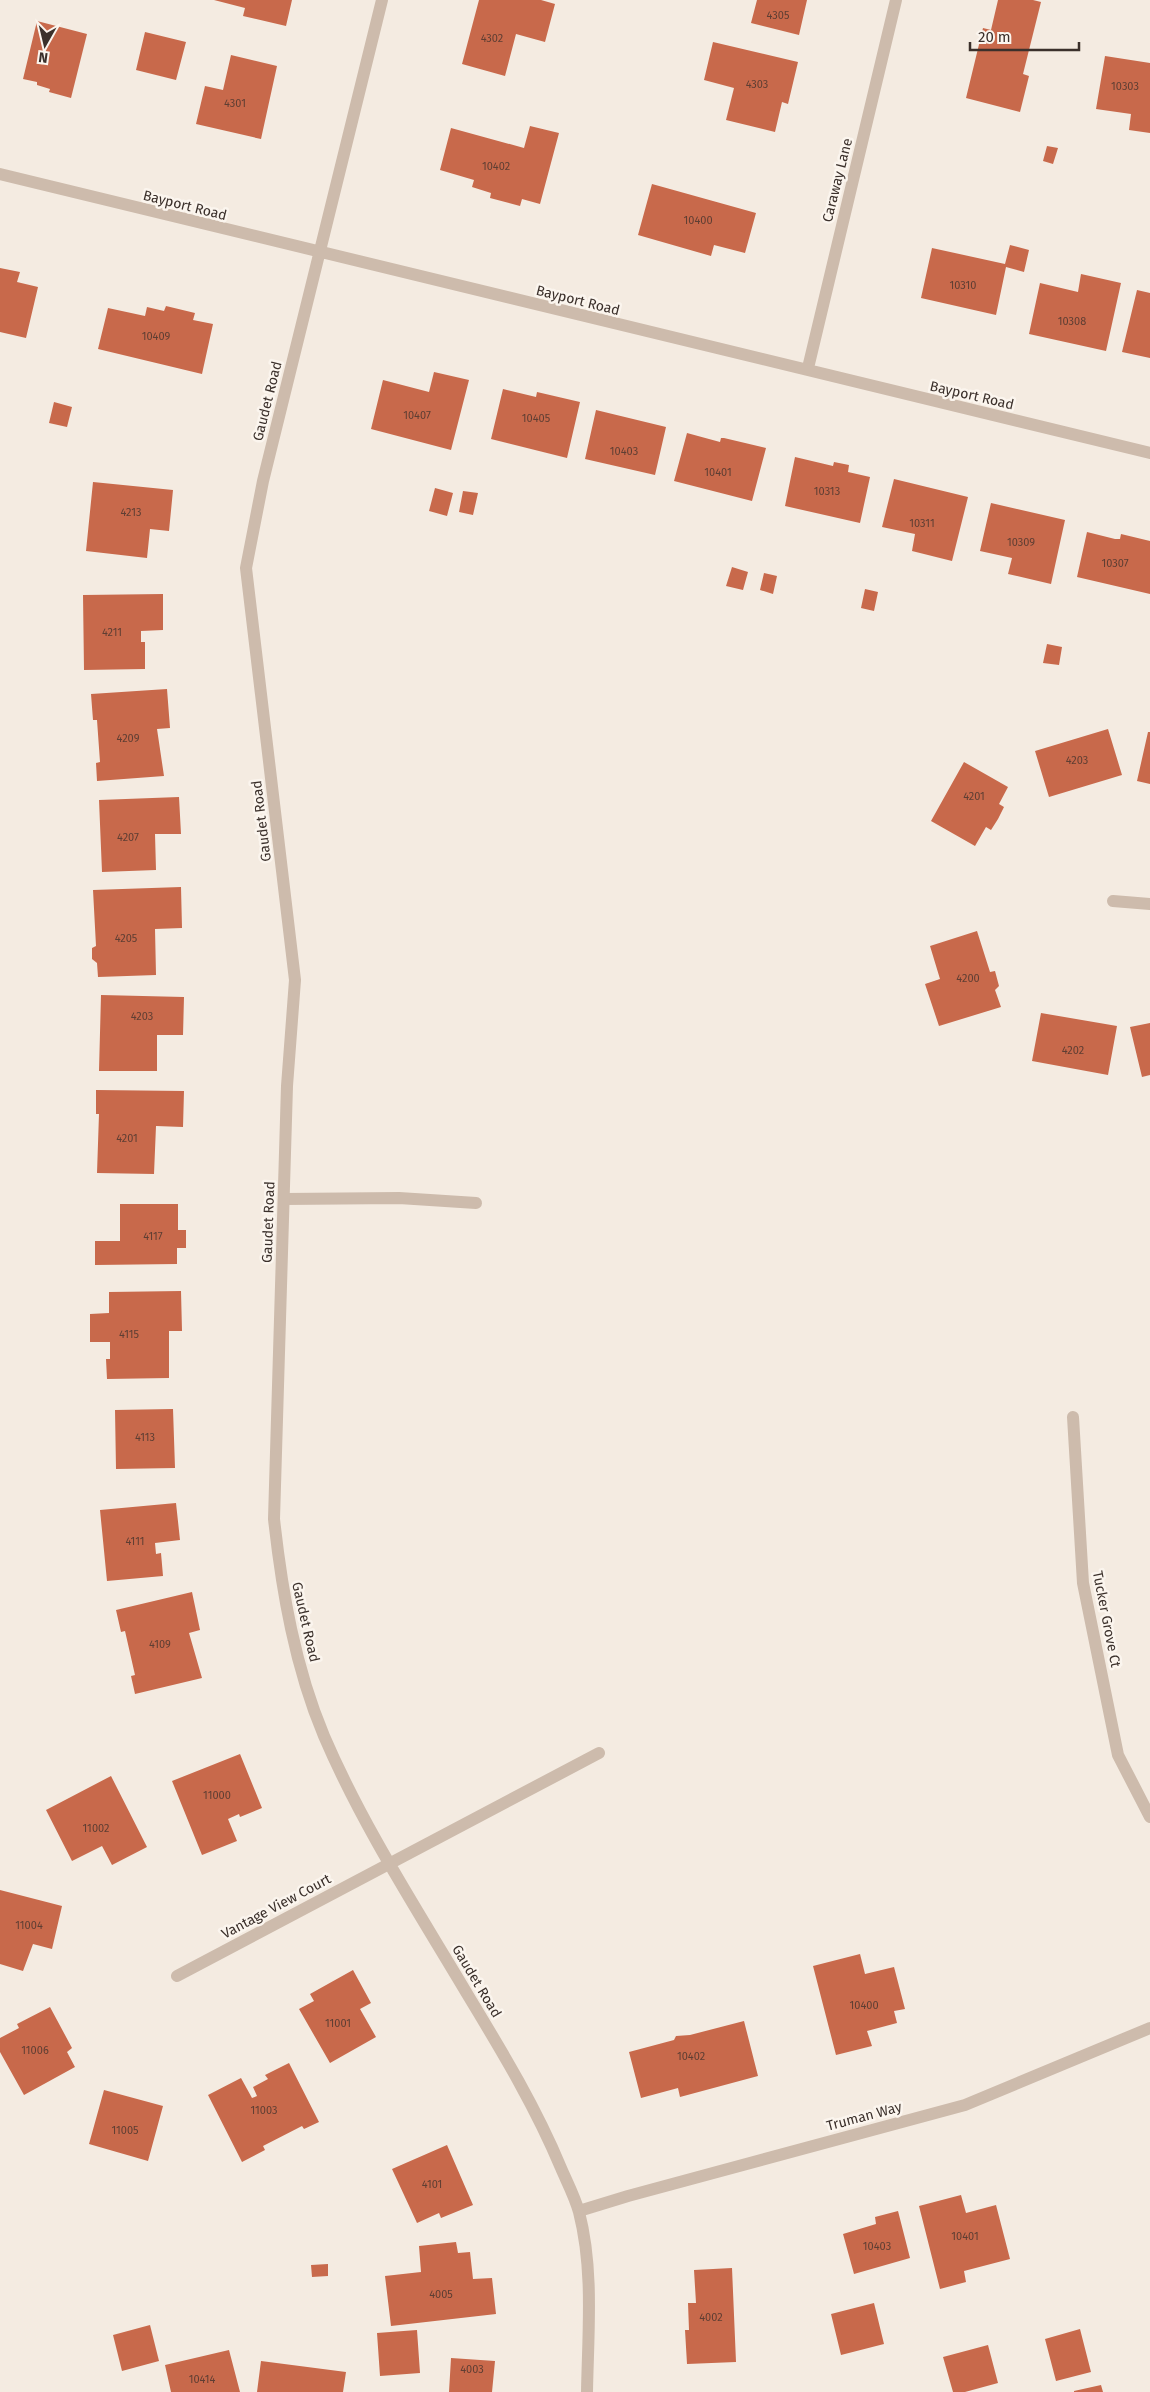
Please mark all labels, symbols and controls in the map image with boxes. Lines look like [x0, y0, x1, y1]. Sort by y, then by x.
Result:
house number: 4305 [767, 9, 790, 22]
north arrow [20, 20, 70, 70]
scale bar [970, 20, 1079, 52]
text: 20 m [978, 28, 1011, 46]
house number: 4302 [481, 32, 503, 45]
text: N [37, 48, 49, 66]
house number: 4303 [746, 78, 768, 91]
house number: 10303 [1111, 80, 1139, 93]
house number: 4301 [224, 97, 246, 110]
street label: Caraway Lane [819, 136, 856, 224]
house number: 10402 [482, 160, 510, 173]
street label: Bayport Road [141, 187, 229, 224]
house number: 10400 [683, 214, 713, 227]
house number: 10310 [950, 279, 976, 292]
street label: Bayport Road [534, 282, 622, 319]
house number: 10308 [1058, 315, 1086, 328]
house number: 10409 [142, 330, 170, 343]
street label: Gaudet Road [249, 359, 286, 443]
street label: Bayport Road [928, 378, 1016, 413]
house number: 10407 [403, 409, 431, 422]
house number: 10405 [522, 412, 551, 425]
house number: 10403 [610, 445, 638, 458]
house number: 10401 [704, 466, 732, 479]
house number: 10313 [814, 485, 840, 498]
house number: 4213 [120, 506, 142, 519]
house number: 10311 [909, 517, 935, 530]
house number: 10309 [1007, 536, 1035, 549]
house number: 10307 [1101, 557, 1129, 570]
house number: 4211 [102, 626, 122, 639]
house number: 4209 [117, 732, 140, 745]
house number: 4203 [1066, 754, 1088, 767]
street label: Gaudet Road [248, 779, 275, 862]
house number: 4201 [963, 790, 985, 803]
house number: 4207 [117, 831, 139, 844]
house number: 4205 [115, 932, 138, 945]
house number: 4200 [956, 972, 980, 985]
house number: 4203 [131, 1010, 153, 1023]
house number: 4202 [1062, 1044, 1084, 1057]
house number: 4201 [116, 1132, 138, 1145]
street label: Gaudet Road [259, 1181, 278, 1263]
house number: 4117 [143, 1230, 163, 1243]
house number: 4115 [119, 1328, 140, 1341]
house number: 4113 [135, 1431, 155, 1444]
house number: 4111 [125, 1535, 145, 1548]
street label: Tucker Grove Ct [1089, 1569, 1124, 1670]
street label: Gaudet Road [288, 1580, 323, 1664]
house number: 4109 [149, 1638, 171, 1651]
house number: 11000 [203, 1789, 231, 1802]
house number: 11002 [83, 1822, 109, 1835]
street label: Vantage View Court [219, 1870, 335, 1942]
house number: 11004 [15, 1919, 43, 1932]
street label: Gaudet Road [448, 1942, 505, 2021]
house number: 10400 [849, 1999, 879, 2012]
house number: 11001 [325, 2017, 351, 2030]
house number: 11006 [21, 2044, 49, 2057]
house number: 10402 [677, 2050, 705, 2063]
street label: Truman Way [825, 2098, 904, 2135]
house number: 11003 [250, 2104, 278, 2117]
house number: 11005 [111, 2124, 139, 2137]
house number: 4101 [422, 2178, 442, 2191]
house number: 10401 [951, 2230, 979, 2243]
house number: 10403 [863, 2240, 891, 2253]
house number: 4005 [429, 2288, 453, 2301]
house number: 4002 [699, 2311, 723, 2324]
house number: 4003 [460, 2363, 484, 2376]
house number: 10414 [189, 2373, 216, 2386]

